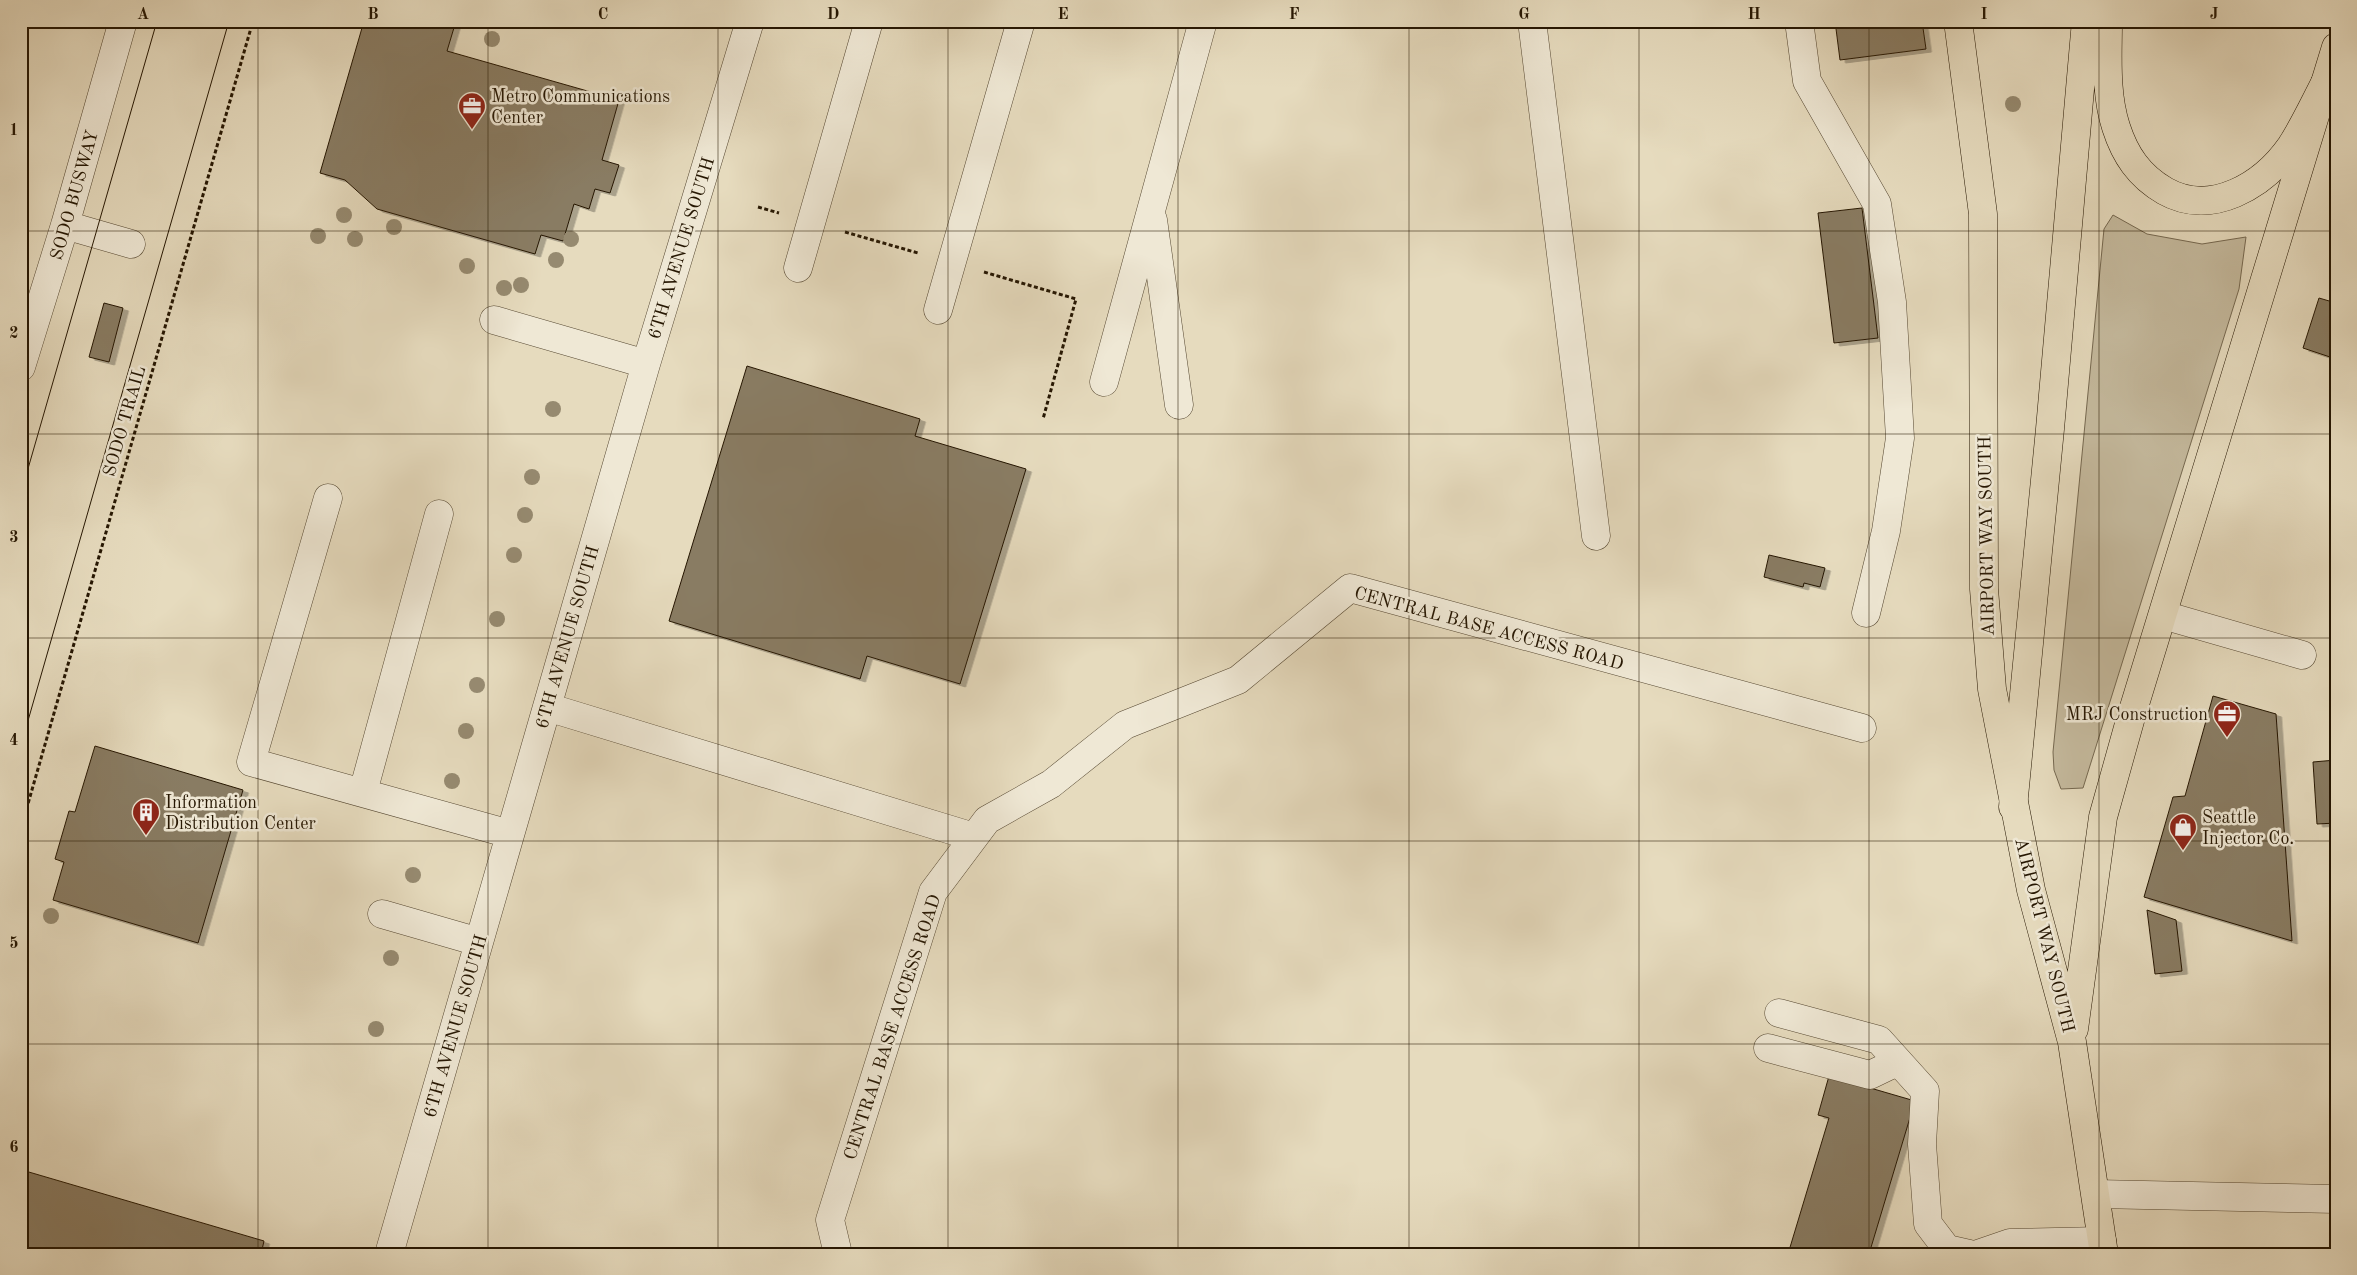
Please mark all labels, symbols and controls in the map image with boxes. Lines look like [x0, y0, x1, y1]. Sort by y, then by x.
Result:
text: A [137, 7, 149, 23]
text: B [367, 7, 379, 23]
text: C [598, 7, 608, 23]
text: D [827, 7, 839, 23]
text: E [1057, 7, 1069, 23]
text: F [1289, 7, 1300, 23]
text: G [1518, 7, 1530, 23]
text: H [1747, 7, 1761, 23]
text: I [1980, 7, 1988, 23]
text: J [2210, 7, 2219, 23]
place label: Metro Communications Center [491, 88, 670, 127]
office icon: Metro Communications Center [457, 91, 487, 130]
text: 1 [9, 123, 19, 139]
street label: SODO BUSWAY [48, 128, 102, 262]
street label: 6TH AVENUE SOUTH [646, 155, 718, 341]
text: 2 [9, 326, 19, 342]
street label: SODO TRAIL [101, 364, 149, 479]
street label: AIRPORT WAY SOUTH [1976, 436, 1998, 636]
text: 3 [9, 530, 19, 546]
street label: 6TH AVENUE SOUTH [533, 544, 603, 731]
street label: CENTRAL BASE ACCESS ROAD [1352, 584, 1625, 674]
office icon: MRJ Construction [2212, 699, 2242, 738]
place label: MRJ Construction [2066, 706, 2208, 724]
text: 4 [9, 733, 19, 749]
place label: Information Distribution Center [165, 794, 317, 833]
building icon: Information Distribution Center [131, 797, 161, 836]
place label: Seattle Injector Co. [2202, 809, 2294, 848]
shop icon: Seattle Injector Co. [2168, 812, 2198, 851]
street label: AIRPORT WAY SOUTH [2011, 836, 2077, 1034]
street label: CENTRAL BASE ACCESS ROAD [841, 892, 944, 1162]
street label: 6TH AVENUE SOUTH [421, 933, 491, 1120]
text: 5 [9, 936, 19, 952]
text: 6 [9, 1140, 19, 1156]

